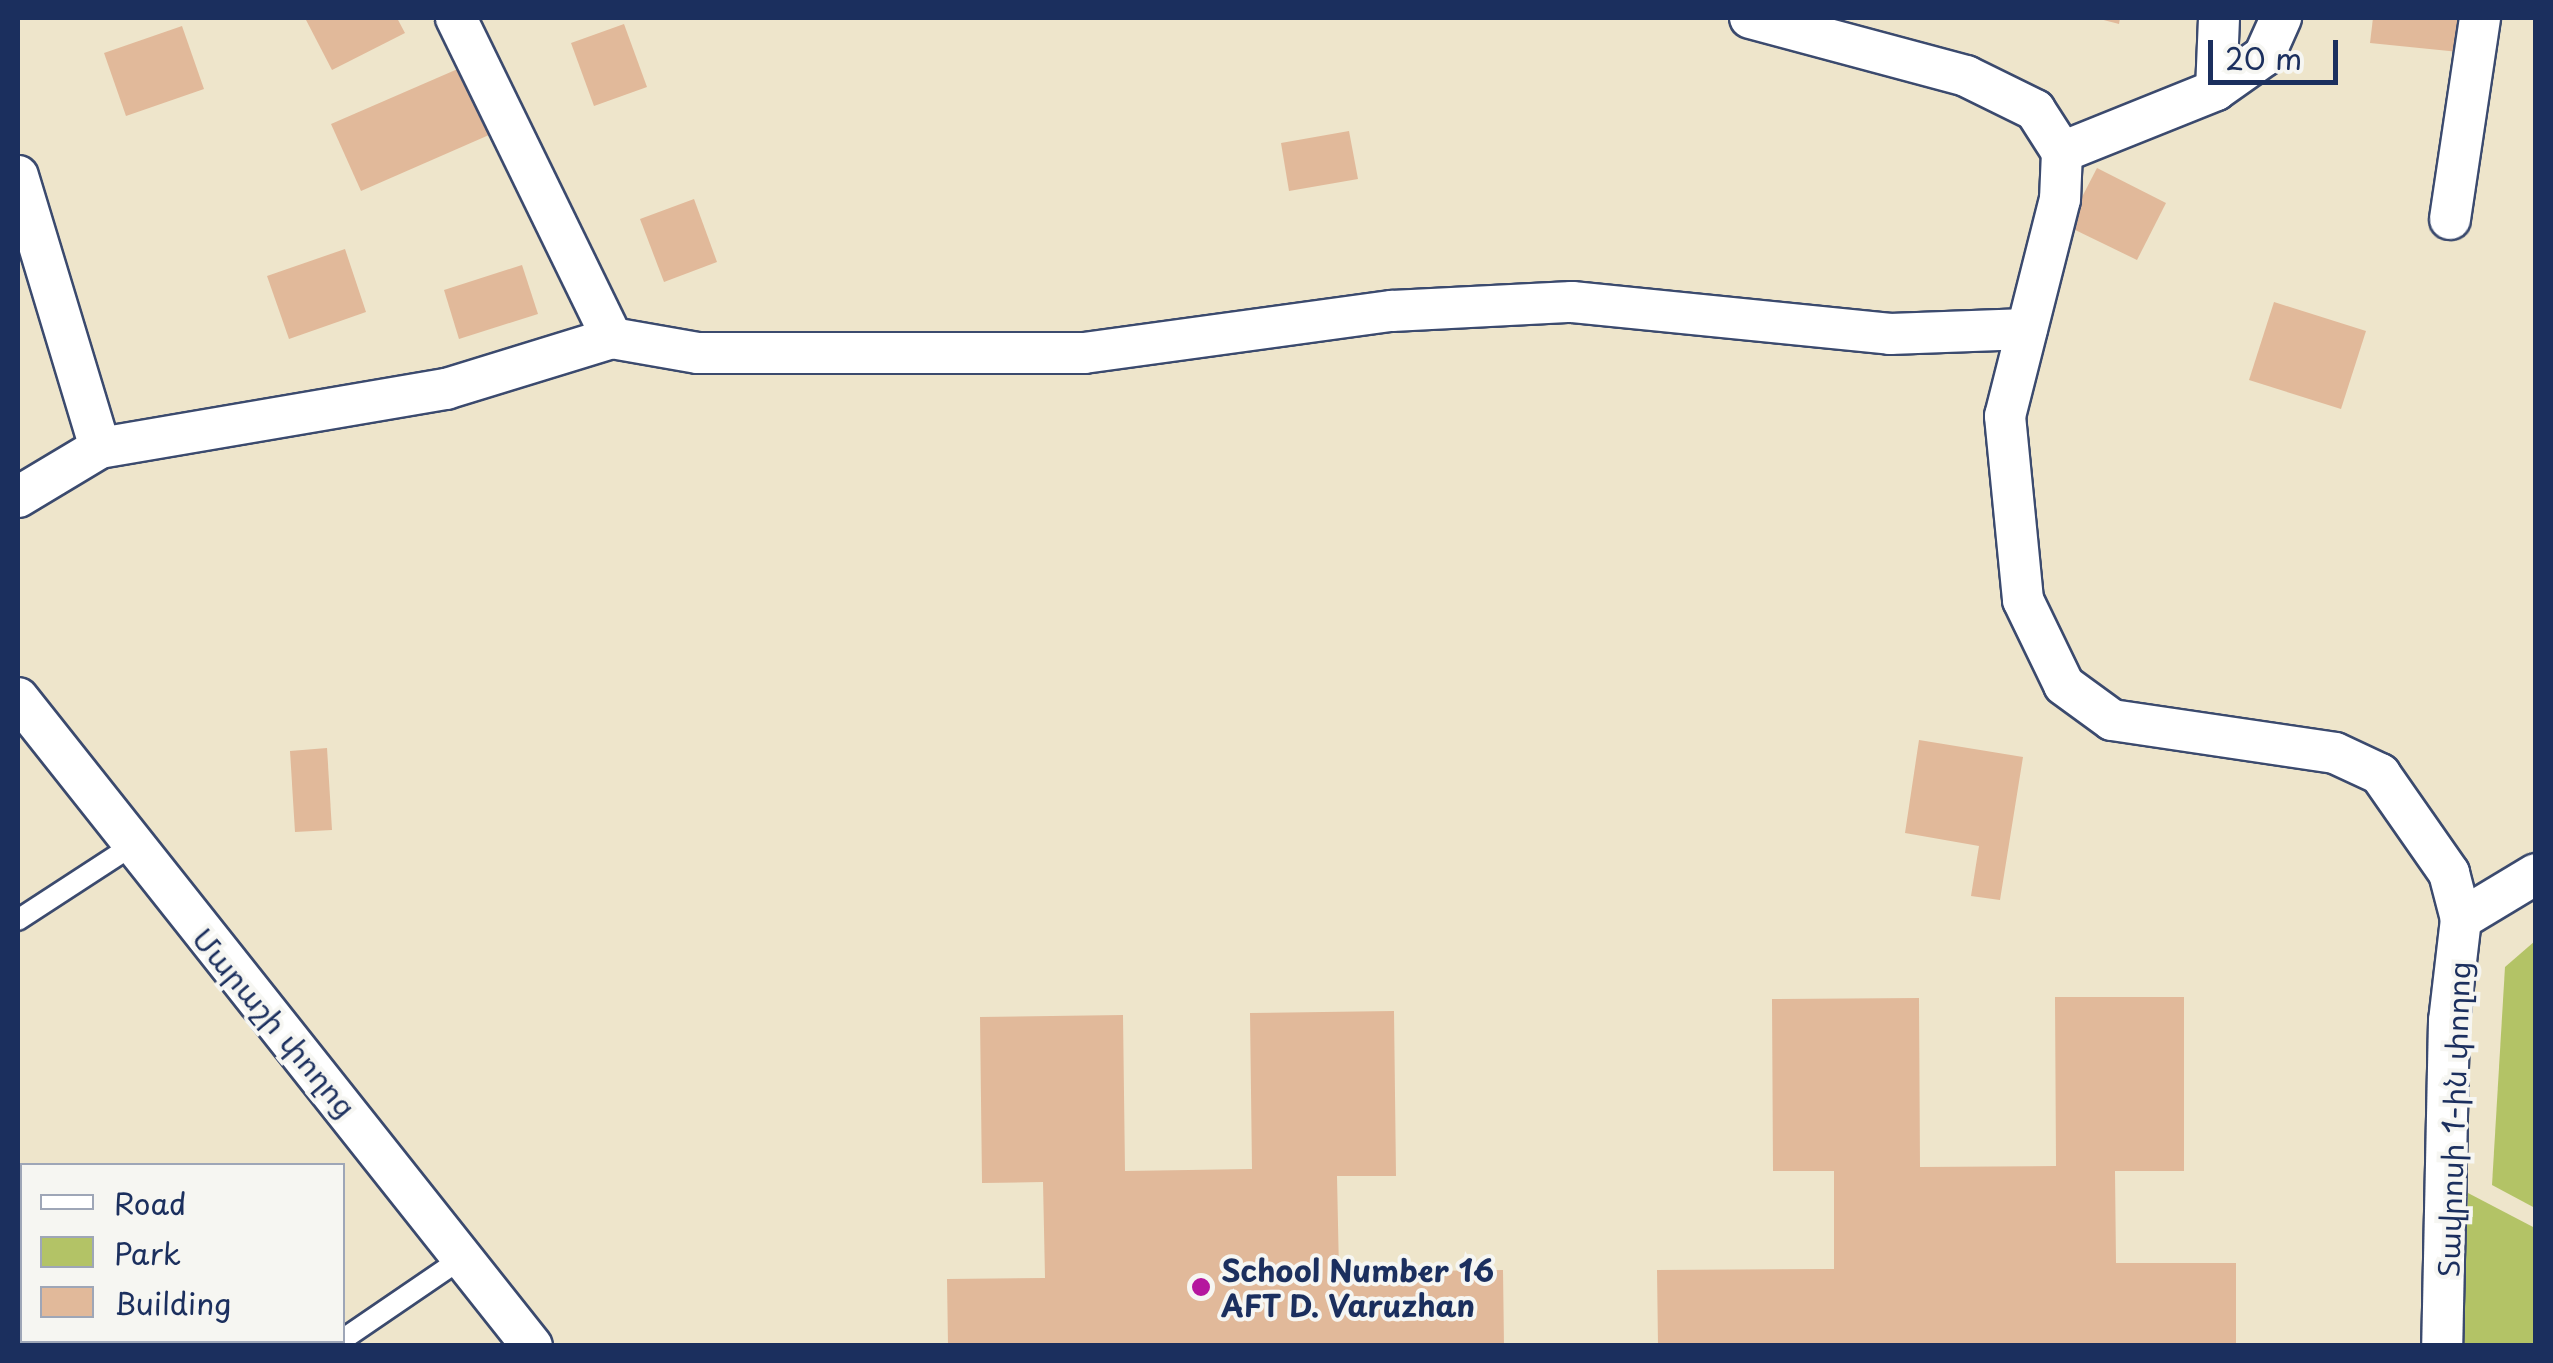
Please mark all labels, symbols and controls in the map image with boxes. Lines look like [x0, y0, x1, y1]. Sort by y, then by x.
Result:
scale bar [2213, 20, 2343, 82]
text: 20 m [2225, 35, 2302, 80]
street label: Մարաշի փողոց [186, 920, 364, 1124]
street label: Տավրոսի 1-ին փողոց [2430, 961, 2476, 1277]
legend [20, 1163, 345, 1343]
text: Road [114, 1180, 187, 1225]
text: Park [114, 1230, 181, 1275]
place label: School Number 16 AFT D. Varuzhan [1221, 1252, 1495, 1322]
marker: School Number 16 AFT D. Varuzhan [1190, 1276, 1212, 1298]
text: Building [114, 1280, 231, 1325]

